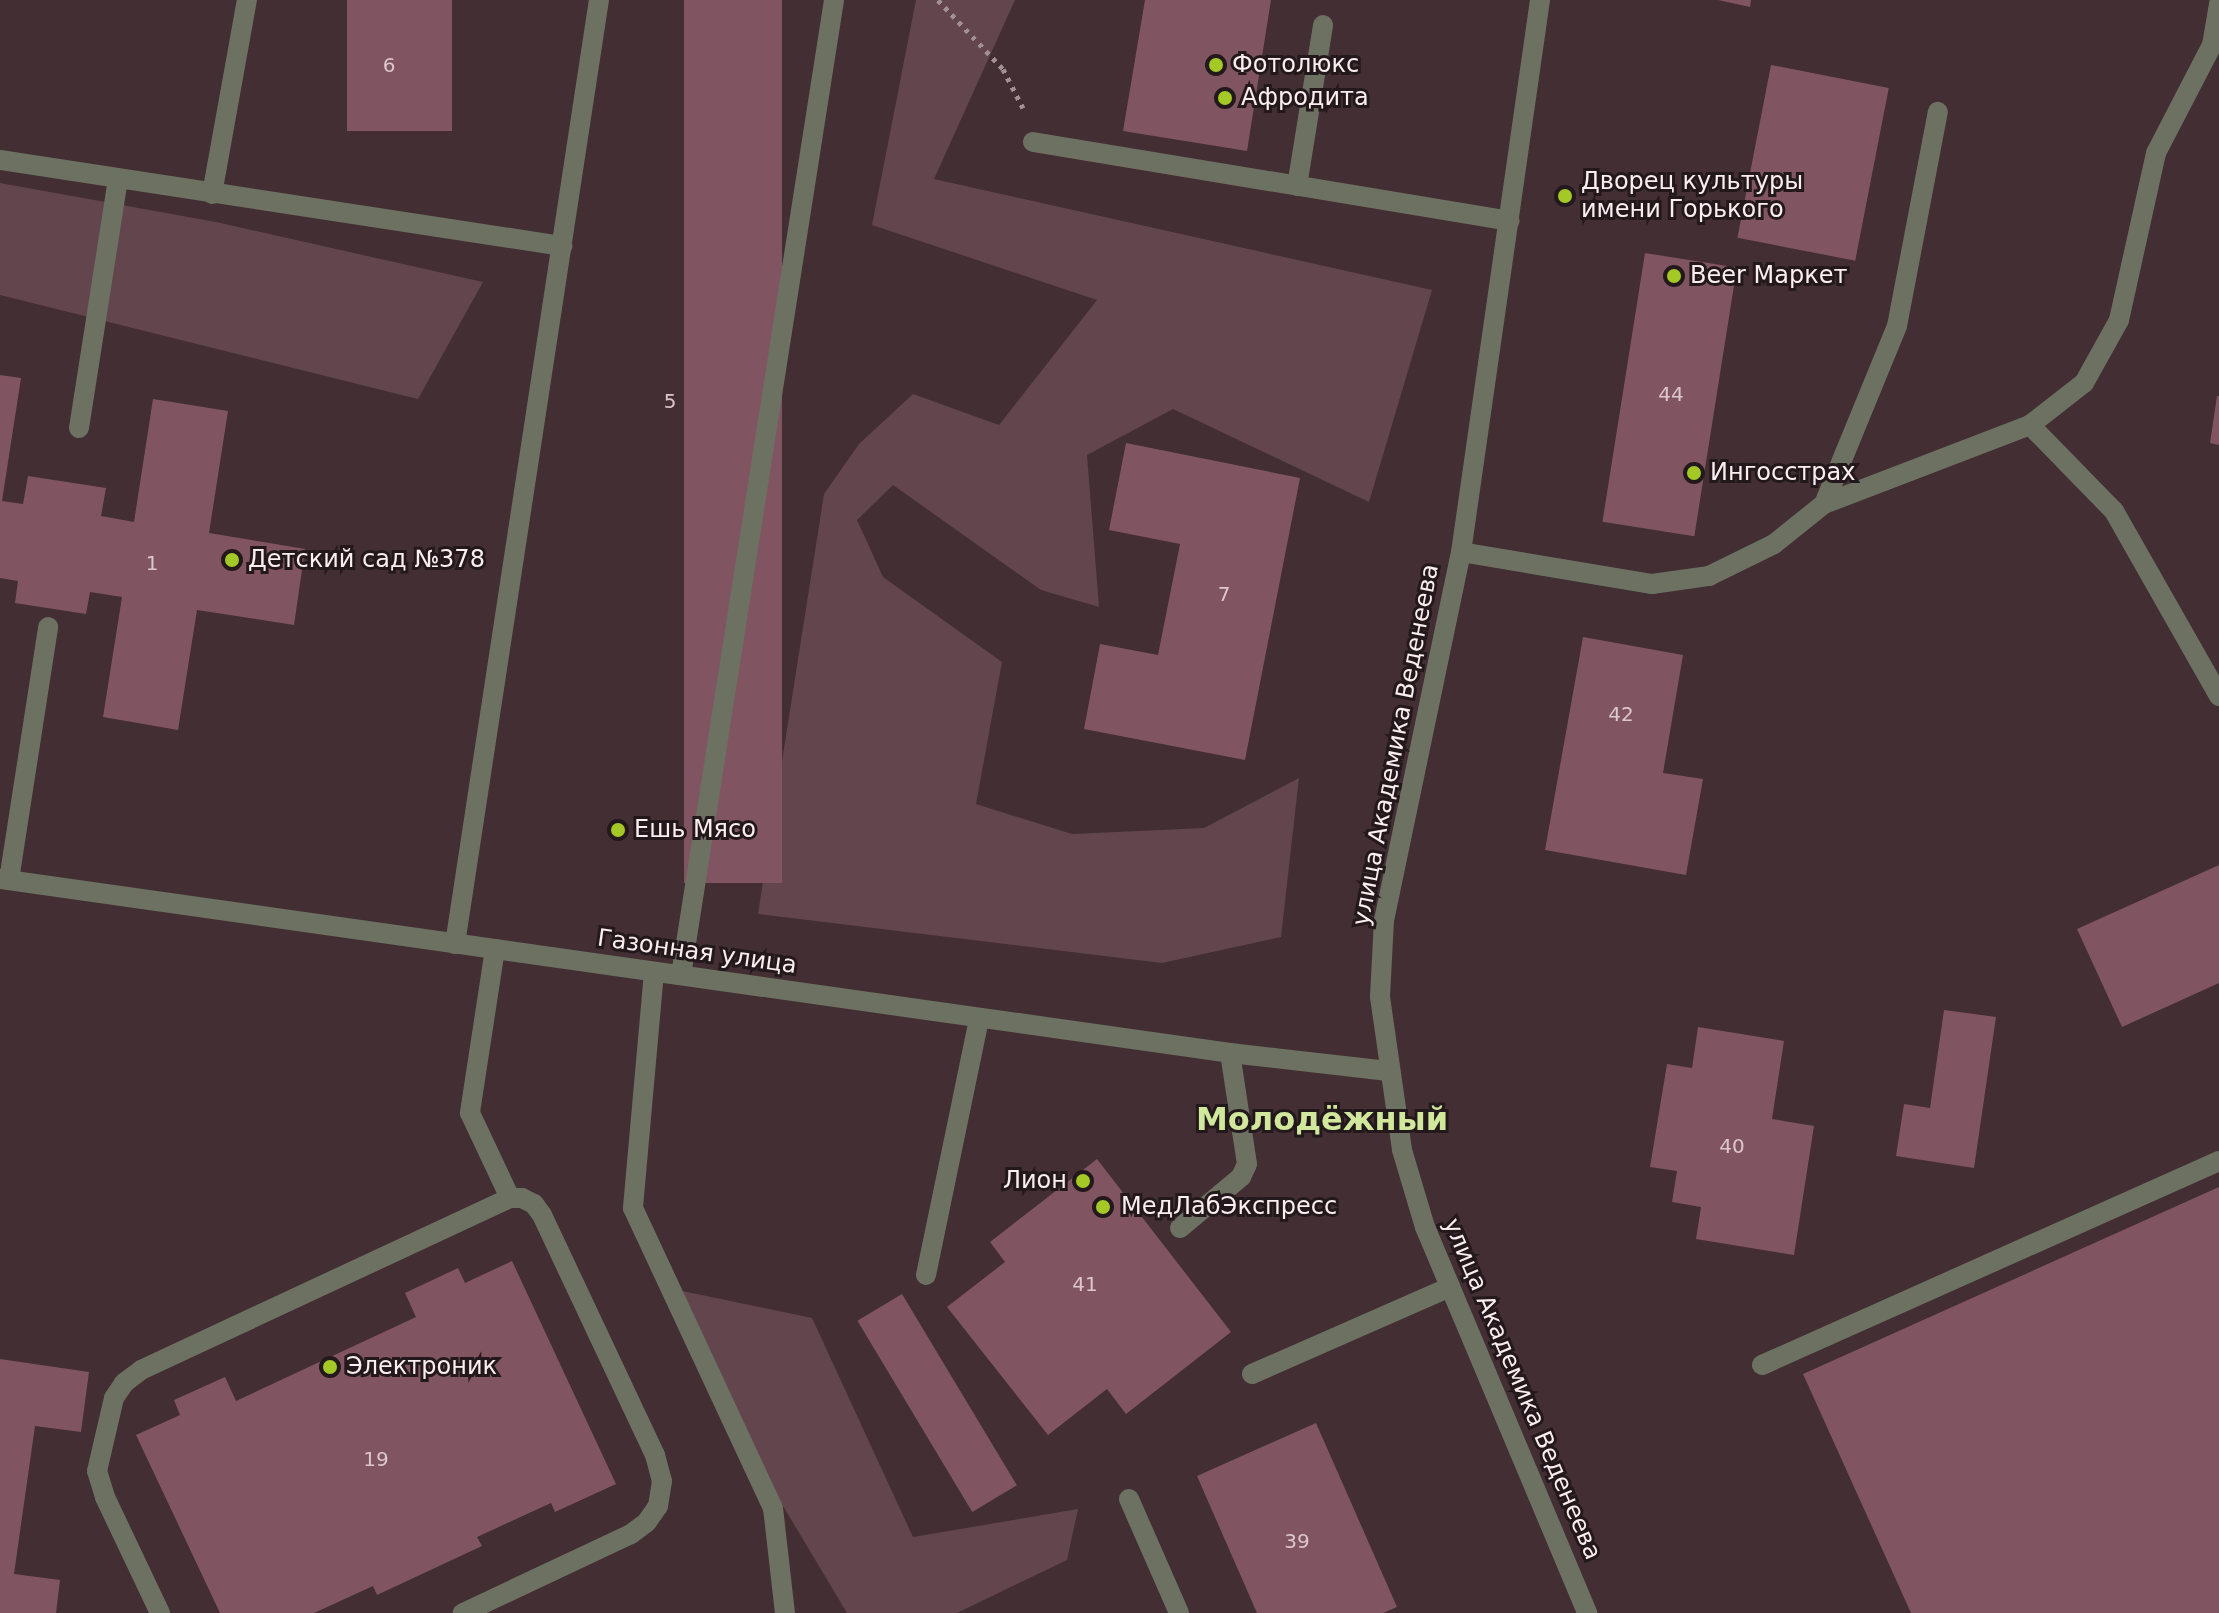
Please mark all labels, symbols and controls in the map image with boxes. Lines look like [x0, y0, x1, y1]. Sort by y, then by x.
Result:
place label: Фотолюкс [1232, 51, 1359, 79]
house number: 6 [383, 53, 395, 77]
marker: Фотолюкс [1207, 56, 1225, 74]
place label: Афродита [1241, 84, 1369, 112]
marker: Афродита [1216, 89, 1234, 107]
place label: Дворец культуры имени Горького [1581, 168, 1803, 224]
marker: Дворец культуры имени Горького [1556, 187, 1574, 205]
place label: Beer Маркет [1690, 262, 1847, 290]
marker: Beer Маркет [1665, 267, 1683, 285]
house number: 44 [1658, 382, 1684, 406]
house number: 5 [664, 389, 676, 413]
place label: Ингосстрах [1710, 459, 1855, 487]
marker: Ингосстрах [1685, 464, 1703, 482]
place label: Детский сад №378 [248, 546, 485, 574]
house number: 1 [146, 551, 158, 575]
marker: Детский сад №378 [223, 551, 241, 569]
street label: улица Академика Веденеева [1347, 562, 1445, 928]
house number: 7 [1218, 582, 1230, 606]
house number: 42 [1608, 702, 1634, 726]
place label: Ешь Мясо [634, 816, 756, 844]
marker: Ешь Мясо [609, 821, 627, 839]
street label: Газонная улица [595, 924, 799, 980]
district label: Молодёжный [1196, 1100, 1448, 1138]
house number: 40 [1719, 1134, 1745, 1158]
place label: Лион [1003, 1167, 1067, 1195]
marker: Лион [1074, 1172, 1092, 1190]
place label: МедЛабЭкспресс [1121, 1193, 1337, 1221]
marker: МедЛабЭкспресс [1092, 1196, 1114, 1218]
street label: улица Академика Веденеева [1437, 1214, 1607, 1564]
house number: 41 [1072, 1272, 1098, 1296]
place label: Электроник [346, 1353, 497, 1381]
marker: Электроник [321, 1358, 339, 1376]
house number: 19 [363, 1447, 389, 1471]
house number: 39 [1284, 1529, 1310, 1553]

